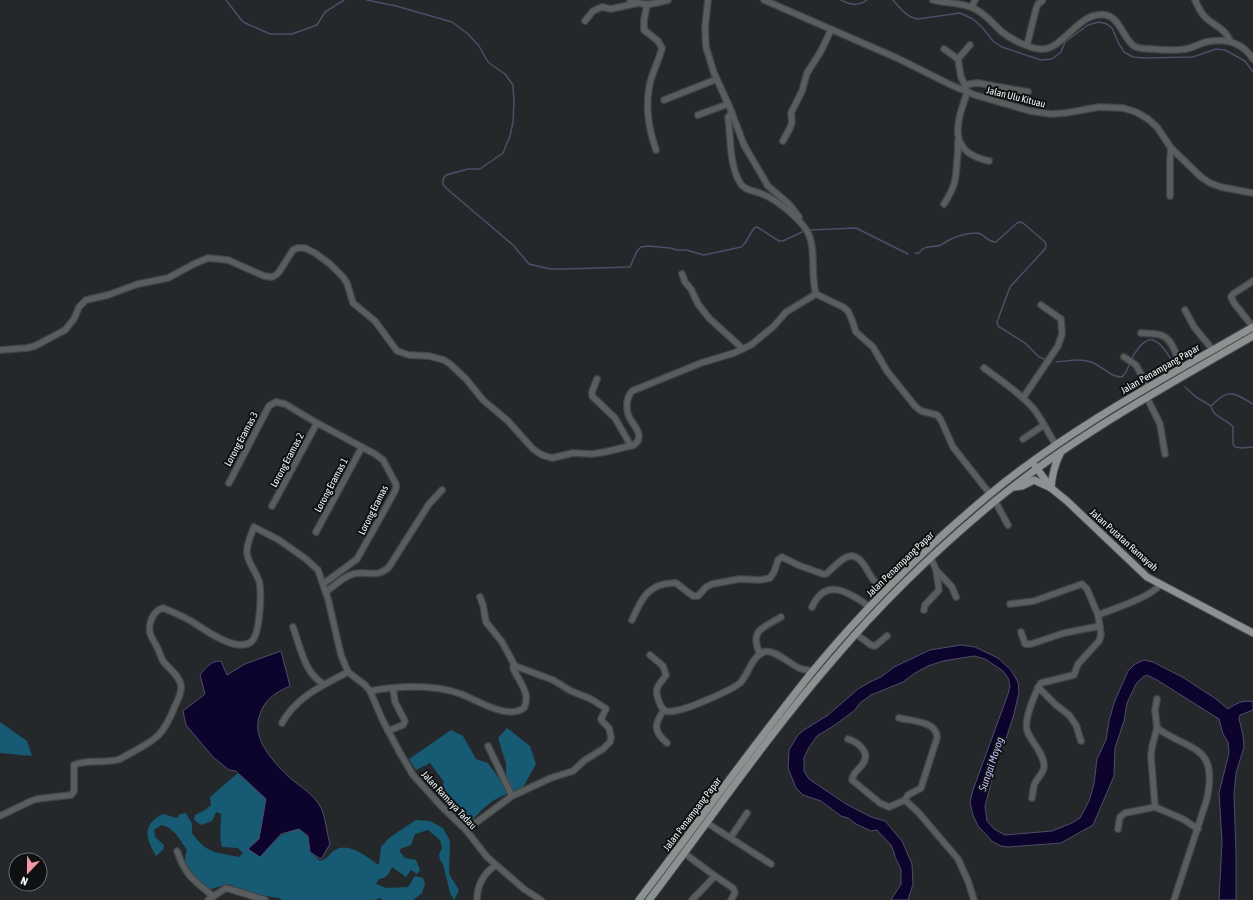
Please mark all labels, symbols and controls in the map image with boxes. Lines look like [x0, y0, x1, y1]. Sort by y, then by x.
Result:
street label: Jalan Ulu Kituau [985, 84, 1047, 110]
street label: Jalan Penampang Papar [1119, 341, 1202, 396]
street label: Lorong Eramas 3 [222, 410, 260, 468]
street label: Lorong Eramas 2 [268, 431, 306, 489]
street label: Lorong Eramas 1 [312, 456, 350, 514]
street label: Lorong Eramas [356, 483, 390, 536]
street label: Jalan Putatan Ramayah [1088, 507, 1160, 573]
street label: Jalan Penampang Papar [864, 528, 937, 599]
water label: Sungai Moyog [976, 735, 1006, 794]
street label: Jalan Ramaya Tadau [419, 769, 479, 831]
street label: Jalan Penampang Papar [661, 774, 724, 853]
north arrow [8, 852, 48, 892]
text: N [19, 874, 30, 888]

